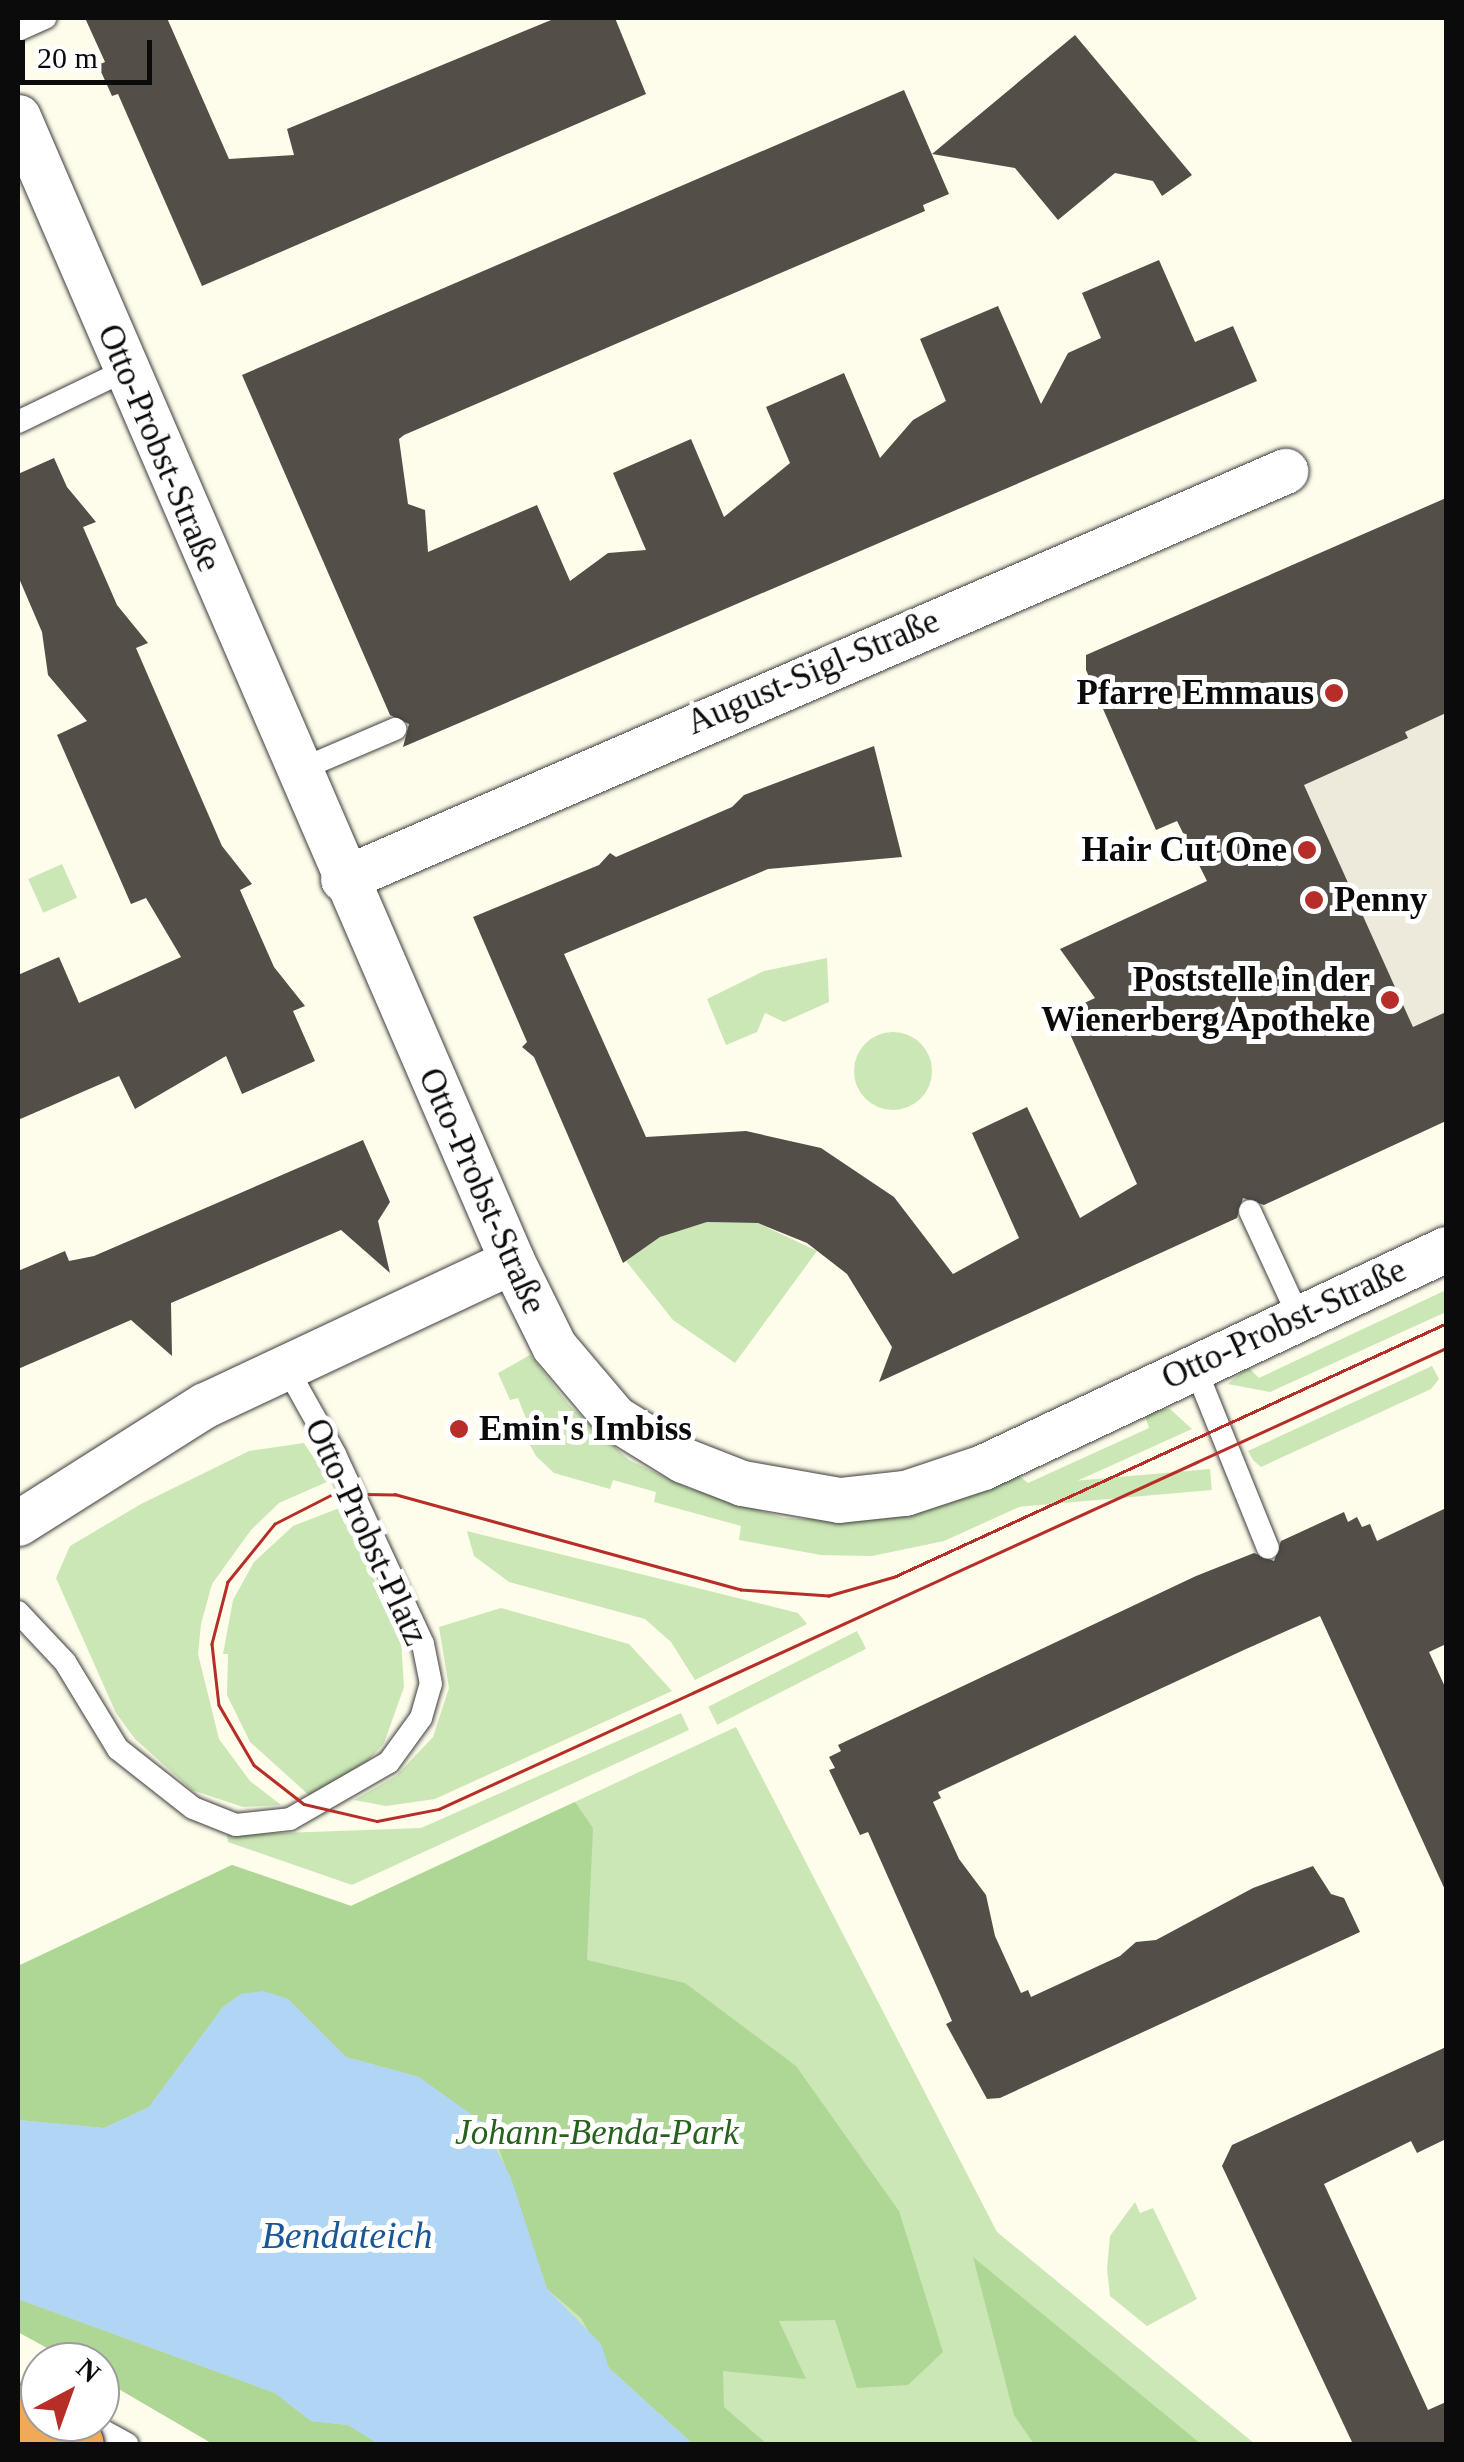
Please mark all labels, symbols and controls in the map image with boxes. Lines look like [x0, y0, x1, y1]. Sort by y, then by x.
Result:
scale bar [25, 20, 158, 82]
text: 20 m [37, 41, 98, 74]
street label: Otto-Probst-Straße [88, 318, 230, 578]
street label: August-Sigl-Straße [680, 600, 946, 744]
place label: Pfarre Emmaus [1077, 672, 1314, 714]
marker: Pfarre Emmaus [1323, 682, 1345, 704]
place label: Hair Cut One [1081, 829, 1287, 871]
marker: Hair Cut One [1296, 839, 1318, 861]
place label: Penny [1334, 879, 1427, 921]
marker: Penny [1303, 889, 1325, 911]
place label: Poststelle in der Wienerberg Apotheke [1039, 959, 1370, 1041]
marker: Poststelle in der Wienerberg Apotheke [1379, 989, 1401, 1011]
street label: Otto-Probst-Straße [409, 1062, 555, 1320]
street label: Otto-Probst-Straße [1155, 1249, 1413, 1399]
place label: Emin's Imbiss [479, 1408, 692, 1450]
street label: Otto-Probst-Platz [295, 1412, 437, 1652]
marker: Emin's Imbiss [448, 1418, 470, 1440]
park label: Johann-Benda-Park [455, 2112, 739, 2154]
water label: Bendateich [262, 2213, 432, 2259]
north arrow [20, 2342, 120, 2442]
text: N [71, 2352, 106, 2389]

